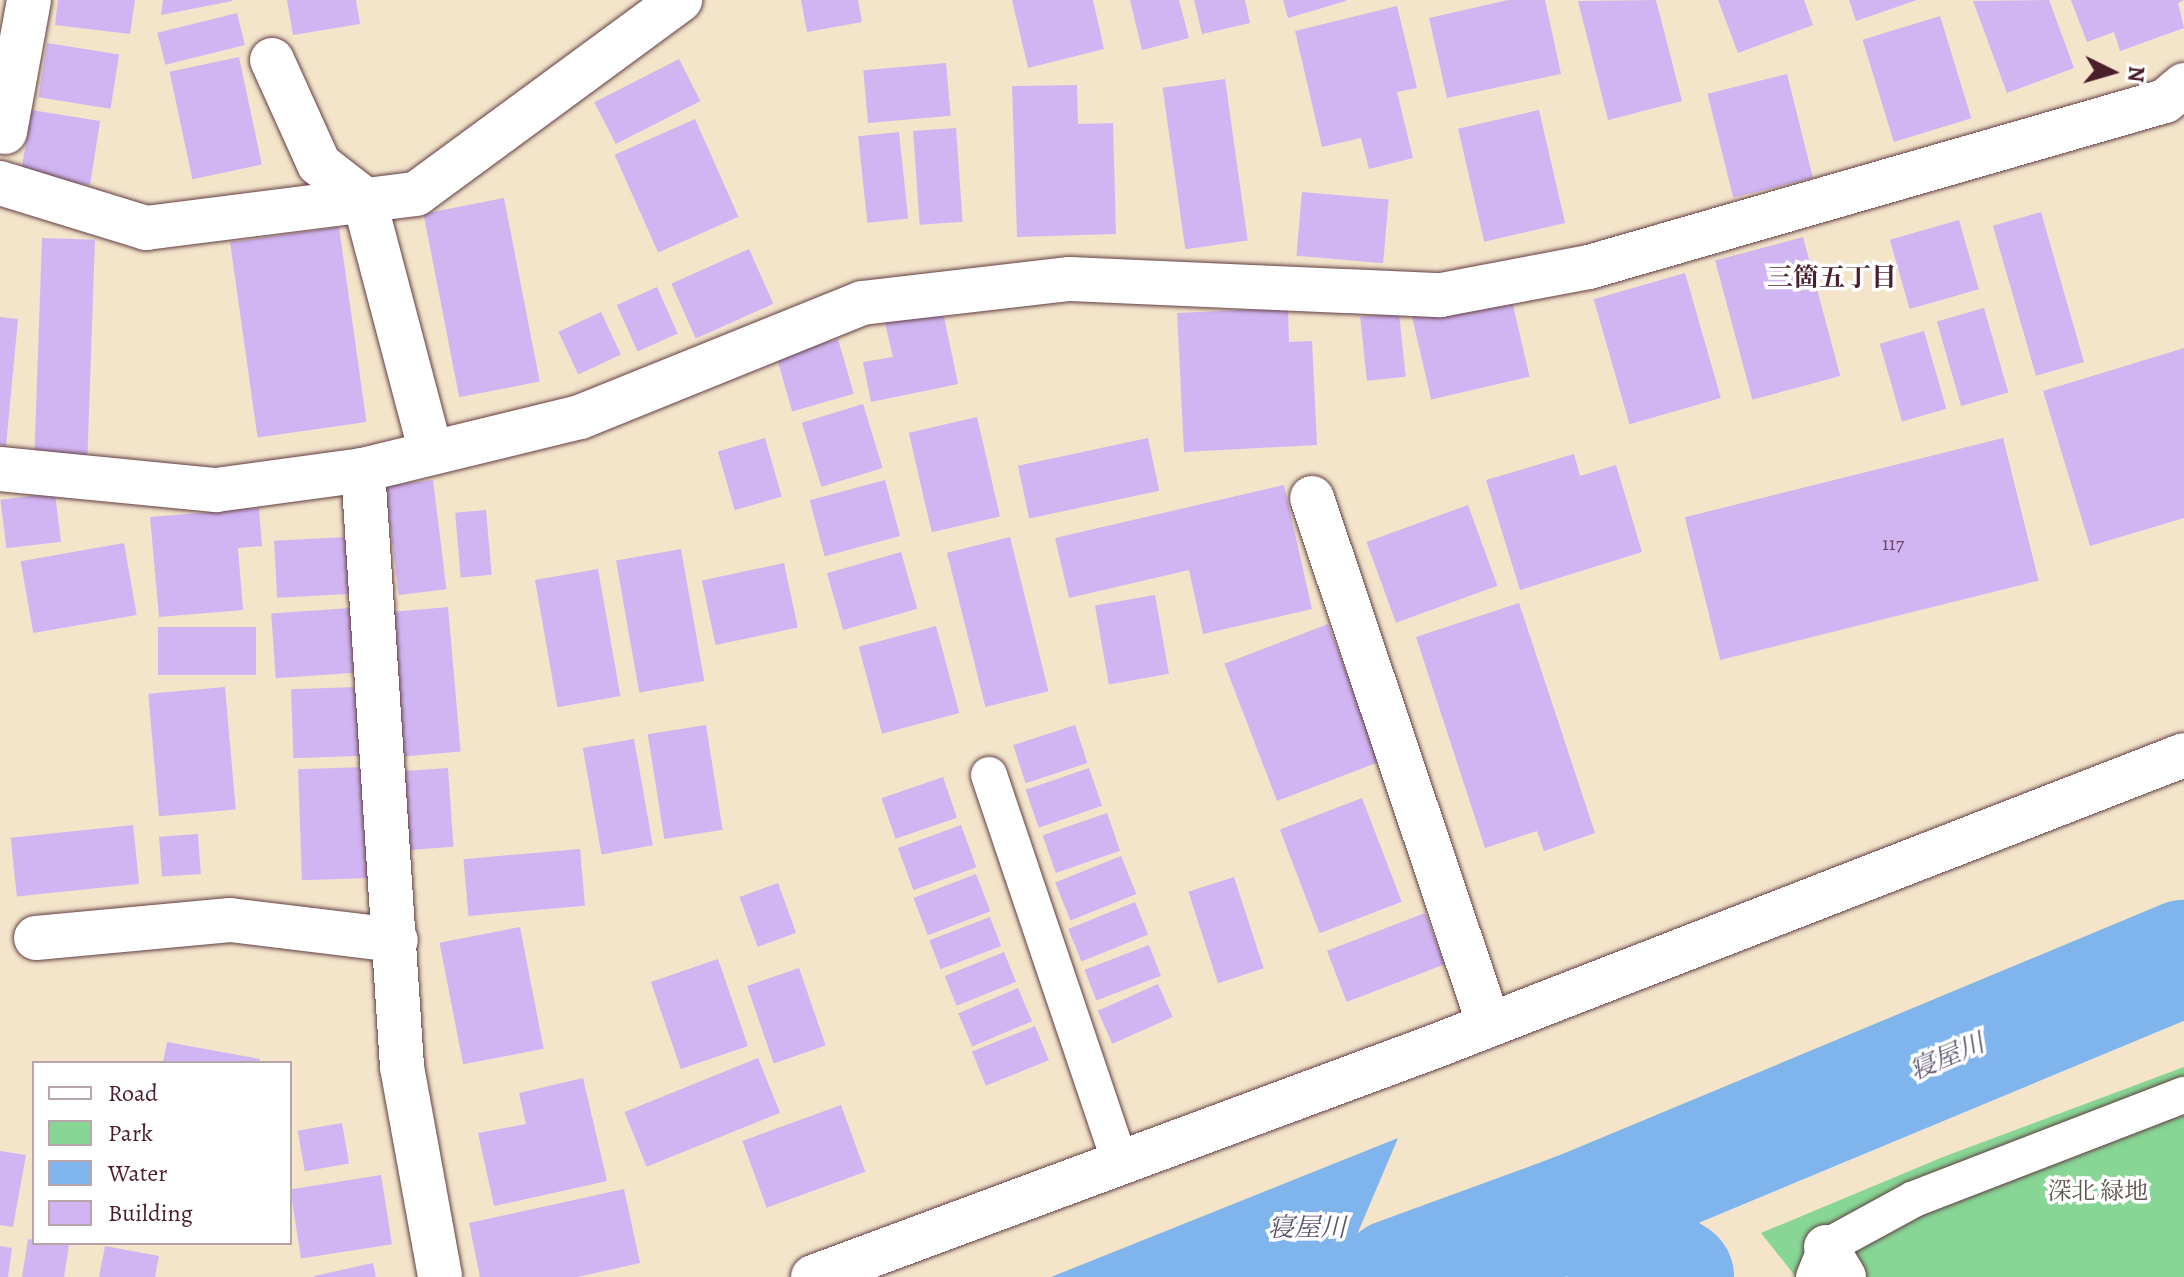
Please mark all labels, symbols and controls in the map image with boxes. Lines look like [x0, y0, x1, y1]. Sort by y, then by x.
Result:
north arrow [2072, 32, 2152, 112]
text: N [2120, 65, 2152, 83]
district label: 三箇五丁目 [1767, 262, 1897, 294]
house number: 117 [1882, 531, 1904, 555]
water label: 寝屋川 [1905, 1027, 1989, 1087]
legend [32, 1061, 292, 1245]
text: Road [108, 1077, 158, 1109]
text: Park [108, 1117, 153, 1149]
text: Water [108, 1157, 168, 1189]
park label: 深北 緑地 [2048, 1178, 2148, 1206]
text: Building [108, 1197, 193, 1229]
water label: 寝屋川 [1268, 1212, 1346, 1244]

